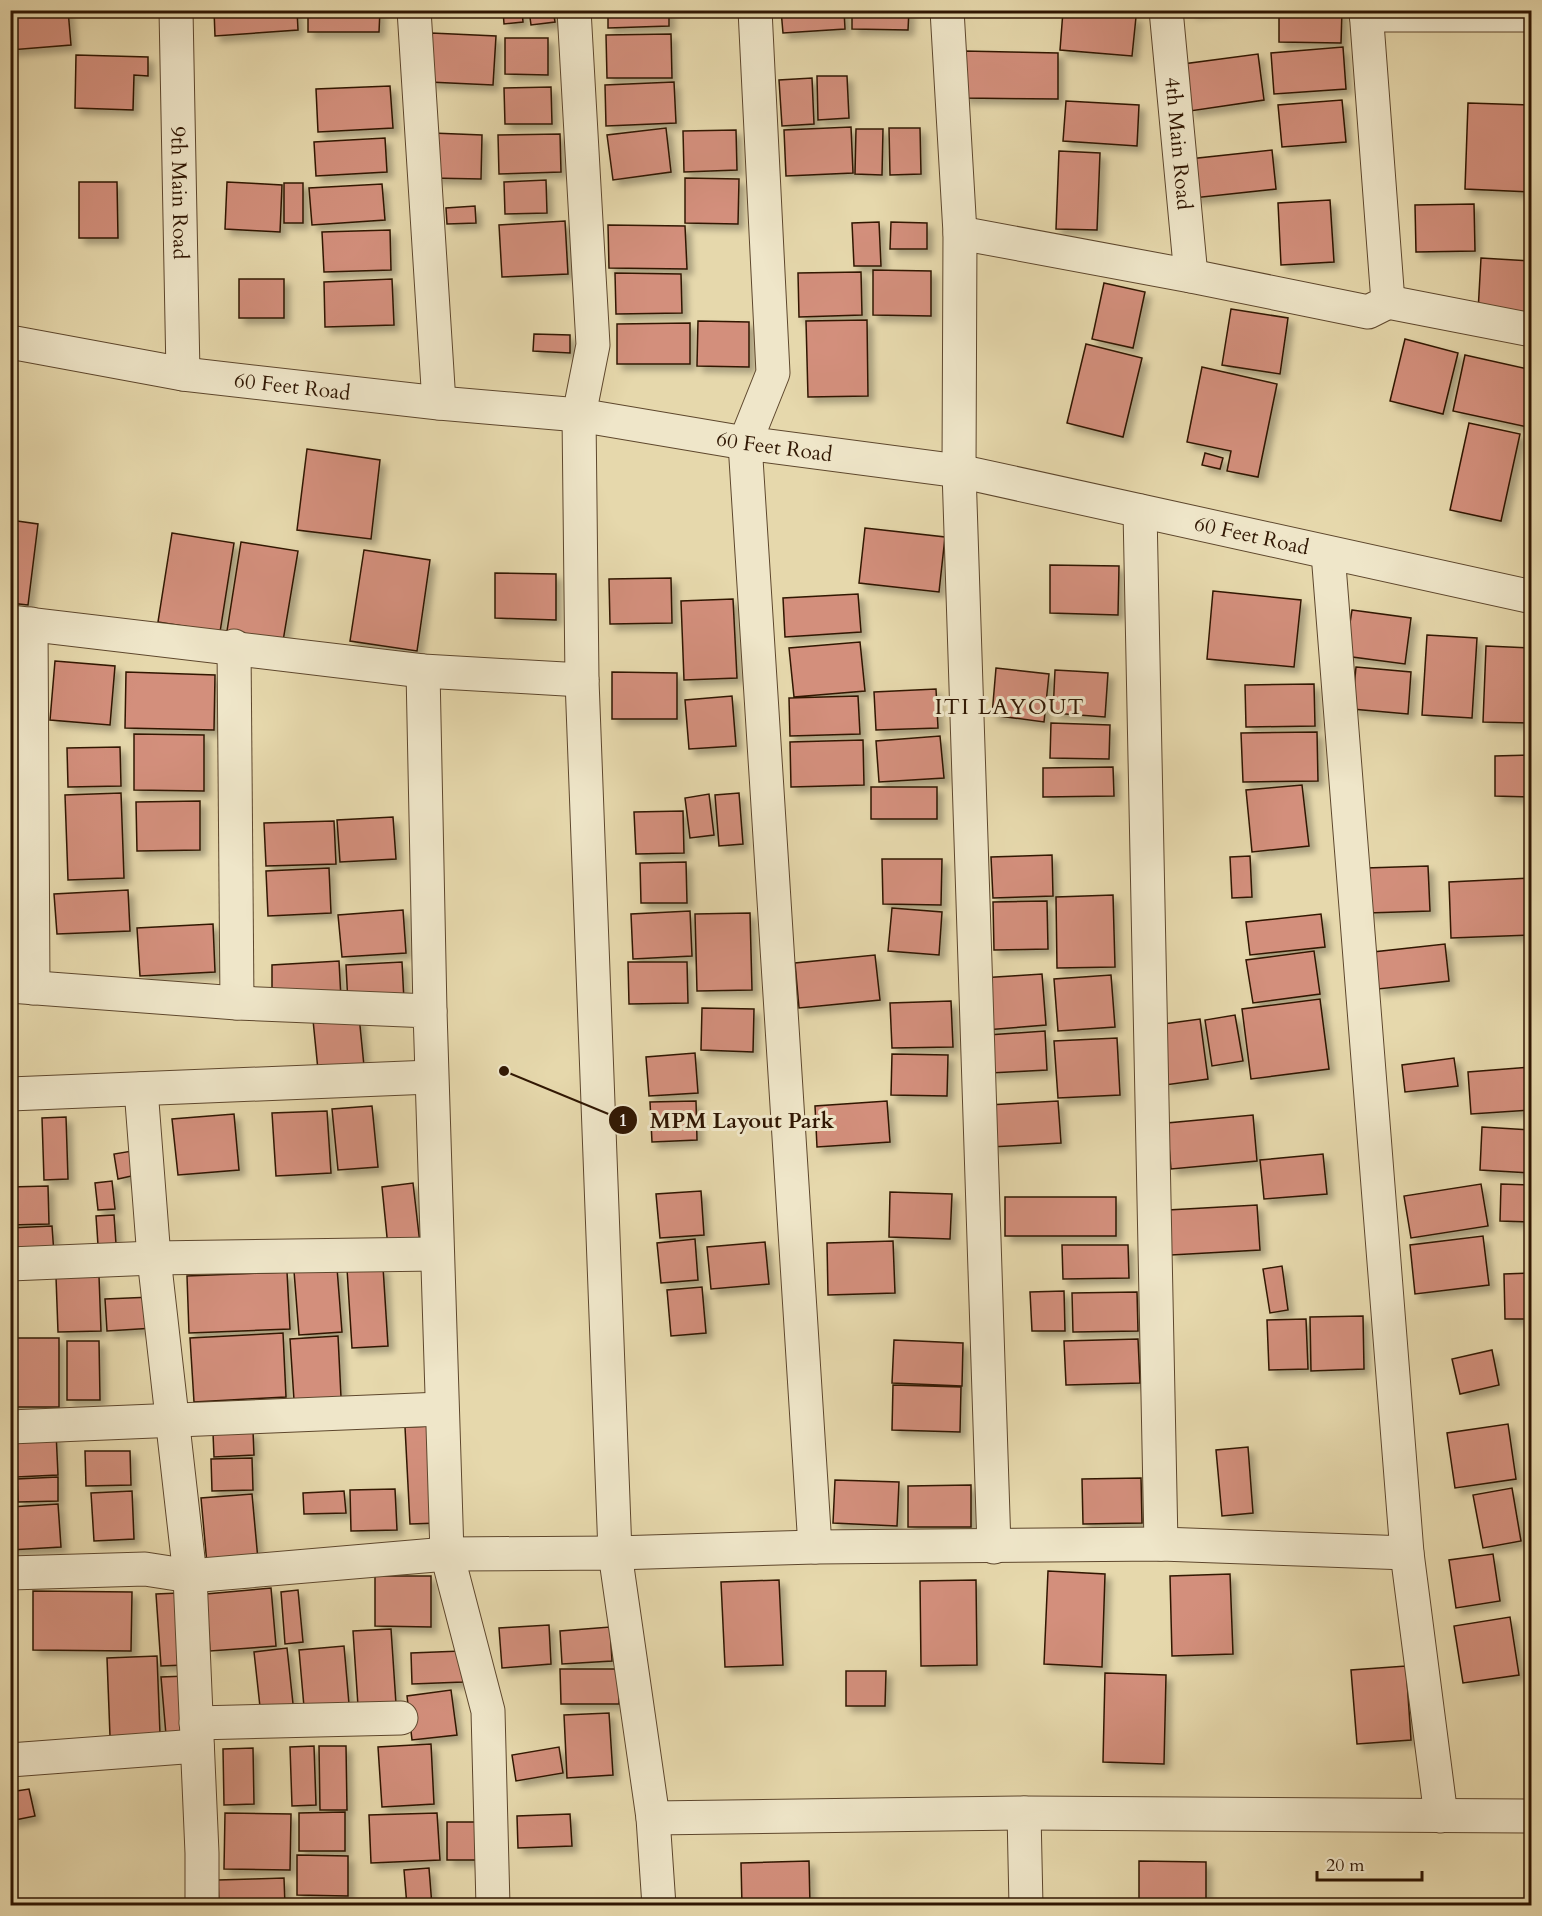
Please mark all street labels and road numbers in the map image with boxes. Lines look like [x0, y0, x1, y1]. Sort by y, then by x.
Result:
street label: 4th Main Road [1157, 76, 1199, 211]
street label: 9th Main Road [163, 126, 195, 260]
street label: 60 Feet Road [233, 366, 352, 408]
street label: 60 Feet Road [714, 424, 834, 469]
street label: 60 Feet Road [1192, 509, 1312, 563]

